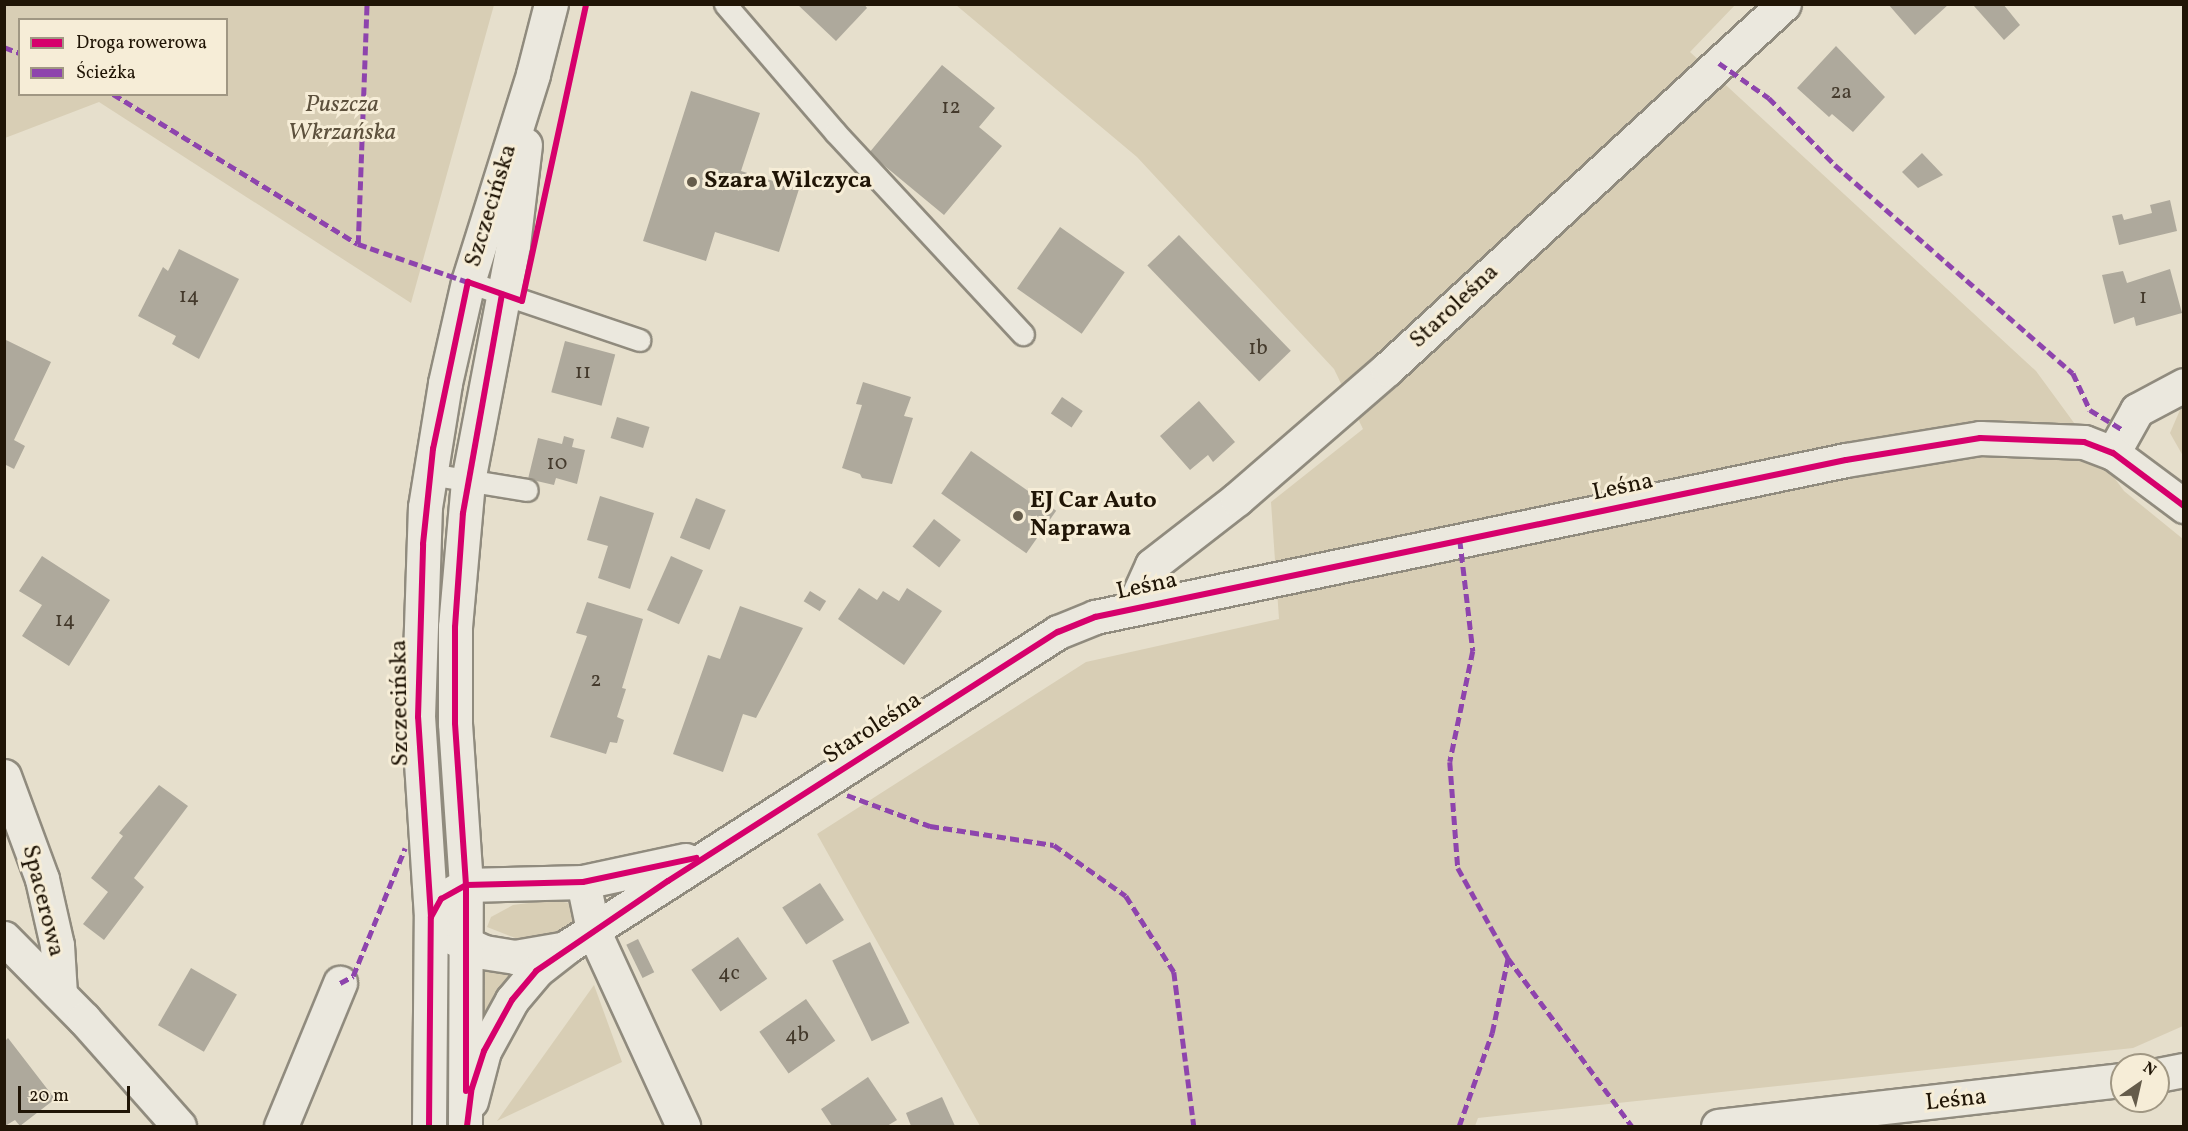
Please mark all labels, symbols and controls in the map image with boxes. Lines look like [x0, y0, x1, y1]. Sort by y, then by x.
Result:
legend [18, 18, 228, 96]
text: Droga rowerowa [76, 31, 207, 56]
text: Ścieżka [76, 61, 136, 86]
house number: 2a [1830, 80, 1852, 106]
park label: Puszcza Wkrzańska [288, 92, 396, 148]
house number: 12 [941, 95, 961, 121]
street label: Szczecińska [460, 141, 524, 271]
place label: Szara Wilczyca [704, 168, 873, 196]
marker: Szara Wilczyca [685, 175, 699, 189]
street label: Staroleśna [1404, 259, 1506, 355]
house number: 14 [179, 284, 199, 310]
house number: 1 [2139, 285, 2147, 311]
house number: 1b [1248, 336, 1268, 362]
house number: 11 [575, 360, 591, 386]
house number: 10 [547, 451, 567, 477]
street label: Leśna [1590, 468, 1656, 508]
place label: EJ Car Auto Naprawa [1030, 488, 1157, 544]
marker: EJ Car Auto Naprawa [1011, 509, 1025, 523]
street label: Leśna [1114, 567, 1180, 607]
house number: 14 [55, 608, 75, 634]
street label: Szczecińska [385, 639, 417, 767]
house number: 2 [590, 668, 602, 694]
street label: Staroleśna [818, 687, 928, 771]
street label: Spacerowa [14, 842, 70, 960]
house number: 4c [718, 961, 740, 987]
house number: 4b [785, 1023, 809, 1049]
north arrow [2110, 1053, 2170, 1113]
text: N [2138, 1057, 2160, 1082]
scale bar [21, 1074, 134, 1112]
street label: Leśna [1924, 1083, 1988, 1119]
text: 20 m [29, 1084, 69, 1109]

